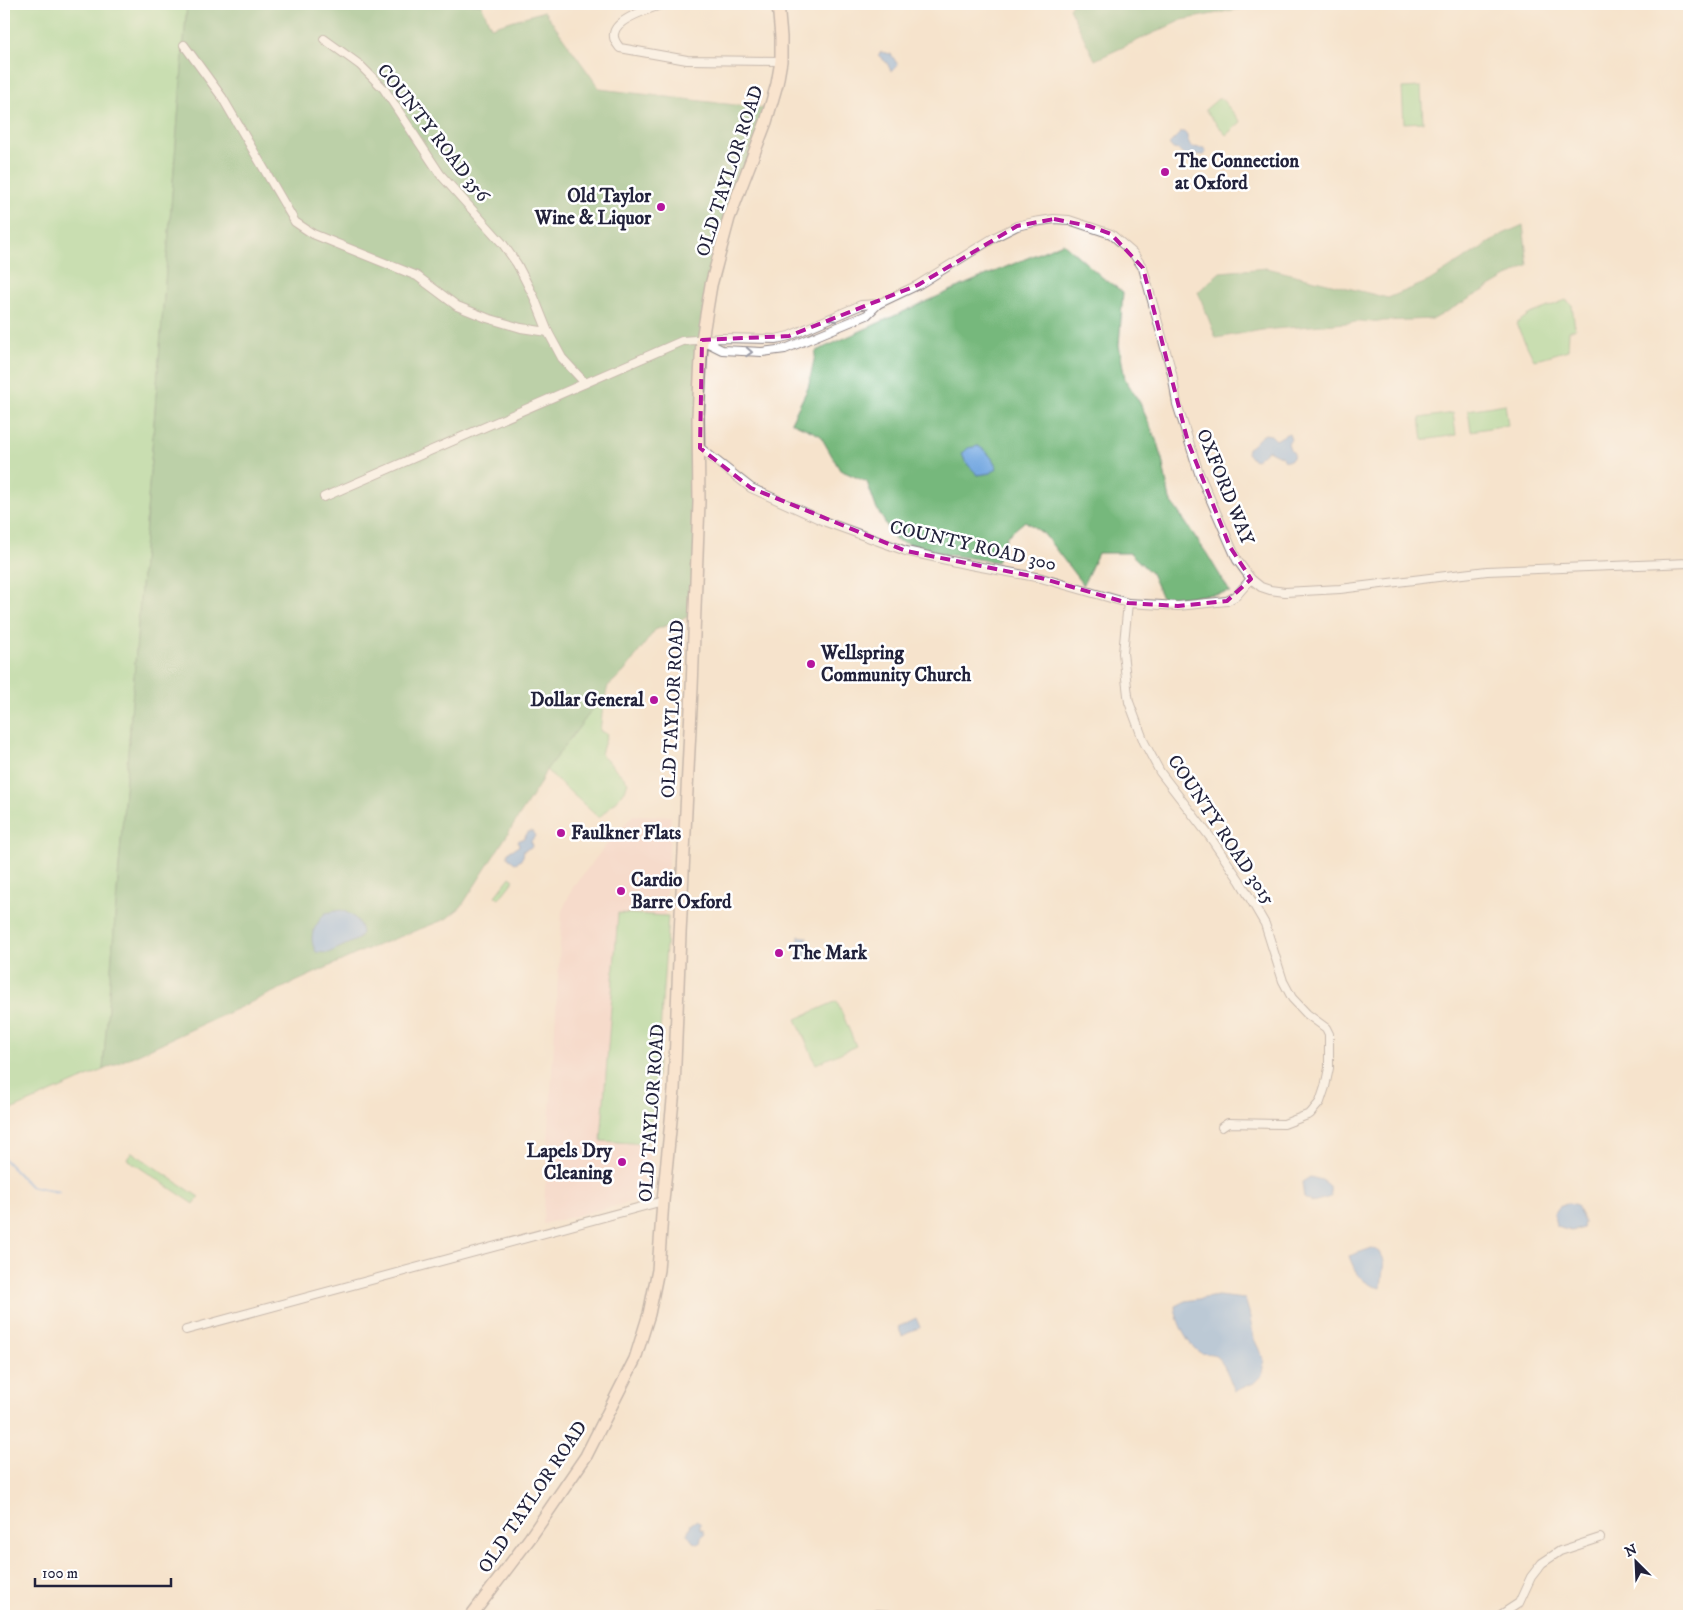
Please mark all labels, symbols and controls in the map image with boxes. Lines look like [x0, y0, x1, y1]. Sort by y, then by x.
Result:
street label: COUNTY ROAD 356 [372, 59, 495, 208]
street label: OLD TAYLOR ROAD [691, 82, 769, 260]
place label: The Connection at Oxford [1174, 150, 1300, 195]
marker: The Connection at Oxford [1159, 166, 1171, 178]
place label: Old Taylor Wine & Liquor [534, 185, 652, 231]
marker: Old Taylor Wine & Liquor [655, 201, 667, 213]
one-way arrow [828, 311, 837, 322]
one-way arrow [745, 346, 753, 357]
street label: OXFORD WAY [1191, 426, 1259, 549]
street label: COUNTY ROAD 300 [887, 516, 1059, 576]
street label: OLD TAYLOR ROAD [657, 619, 689, 799]
place label: Wellspring Community Church [820, 642, 972, 687]
marker: Wellspring Community Church [805, 658, 817, 670]
place label: Dollar General [530, 689, 644, 712]
marker: Dollar General [648, 694, 660, 706]
street label: COUNTY ROAD 3015 [1162, 750, 1280, 910]
place label: Faulkner Flats [571, 822, 682, 845]
marker: Faulkner Flats [555, 827, 567, 839]
place label: Cardio Barre Oxford [631, 869, 732, 914]
marker: Cardio Barre Oxford [615, 885, 627, 897]
place label: The Mark [788, 942, 868, 965]
marker: The Mark [773, 947, 785, 959]
street label: OLD TAYLOR ROAD [634, 1023, 670, 1203]
place label: Lapels Dry Cleaning [526, 1140, 613, 1185]
marker: Lapels Dry Cleaning [616, 1156, 628, 1168]
street label: OLD TAYLOR ROAD [474, 1416, 592, 1578]
north arrow [1610, 1538, 1660, 1588]
text: N [1622, 1540, 1640, 1562]
scale bar [35, 1555, 171, 1587]
text: 100 m [42, 1564, 78, 1583]

